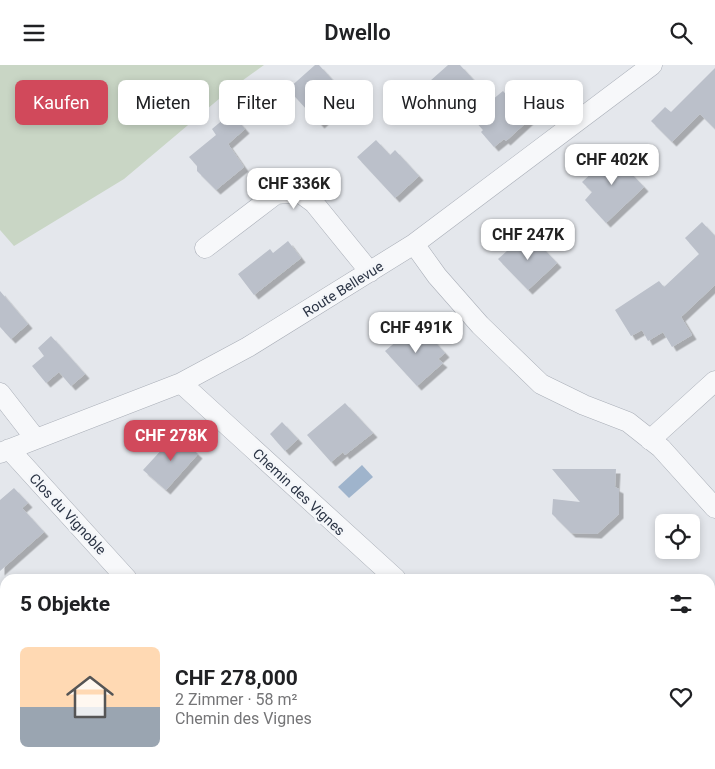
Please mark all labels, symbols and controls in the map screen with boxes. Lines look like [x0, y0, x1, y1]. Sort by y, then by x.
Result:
icon: menu [20, 19, 48, 47]
icon: search [667, 19, 695, 47]
text: Dwello [324, 20, 391, 45]
chip: Kaufen [15, 80, 108, 125]
chip: Mieten [118, 80, 209, 125]
chip: Filter [219, 80, 295, 125]
chip: Neu [305, 80, 373, 125]
chip: Wohnung [383, 80, 495, 125]
chip: Haus [505, 80, 583, 125]
pin: CHF 402K [560, 143, 664, 186]
text: CHF 402K [576, 150, 648, 169]
pin: CHF 336K [242, 167, 346, 210]
text: CHF 336K [258, 174, 330, 193]
pin: CHF 247K [476, 219, 580, 261]
text: CHF 247K [492, 225, 564, 244]
street label: Route Bellevue [300, 258, 386, 320]
pin: CHF 491K [364, 311, 468, 354]
text: CHF 491K [380, 318, 452, 337]
pin: CHF 278K [119, 419, 223, 462]
text: CHF 278K [135, 426, 207, 445]
street label: Chemin des Vignes [250, 445, 348, 539]
street label: Clos du Vignoble [26, 470, 110, 558]
map controls [655, 514, 700, 559]
button: locate [655, 514, 700, 559]
icon: filters [667, 590, 695, 618]
text: 5 Objekte [20, 592, 110, 616]
text: CHF 278,000 [175, 666, 298, 690]
icon: home [60, 667, 120, 727]
icon: heart [667, 683, 695, 711]
text: 2 Zimmer · 58 m² [175, 690, 297, 709]
text: Chemin des Vignes [175, 709, 312, 728]

